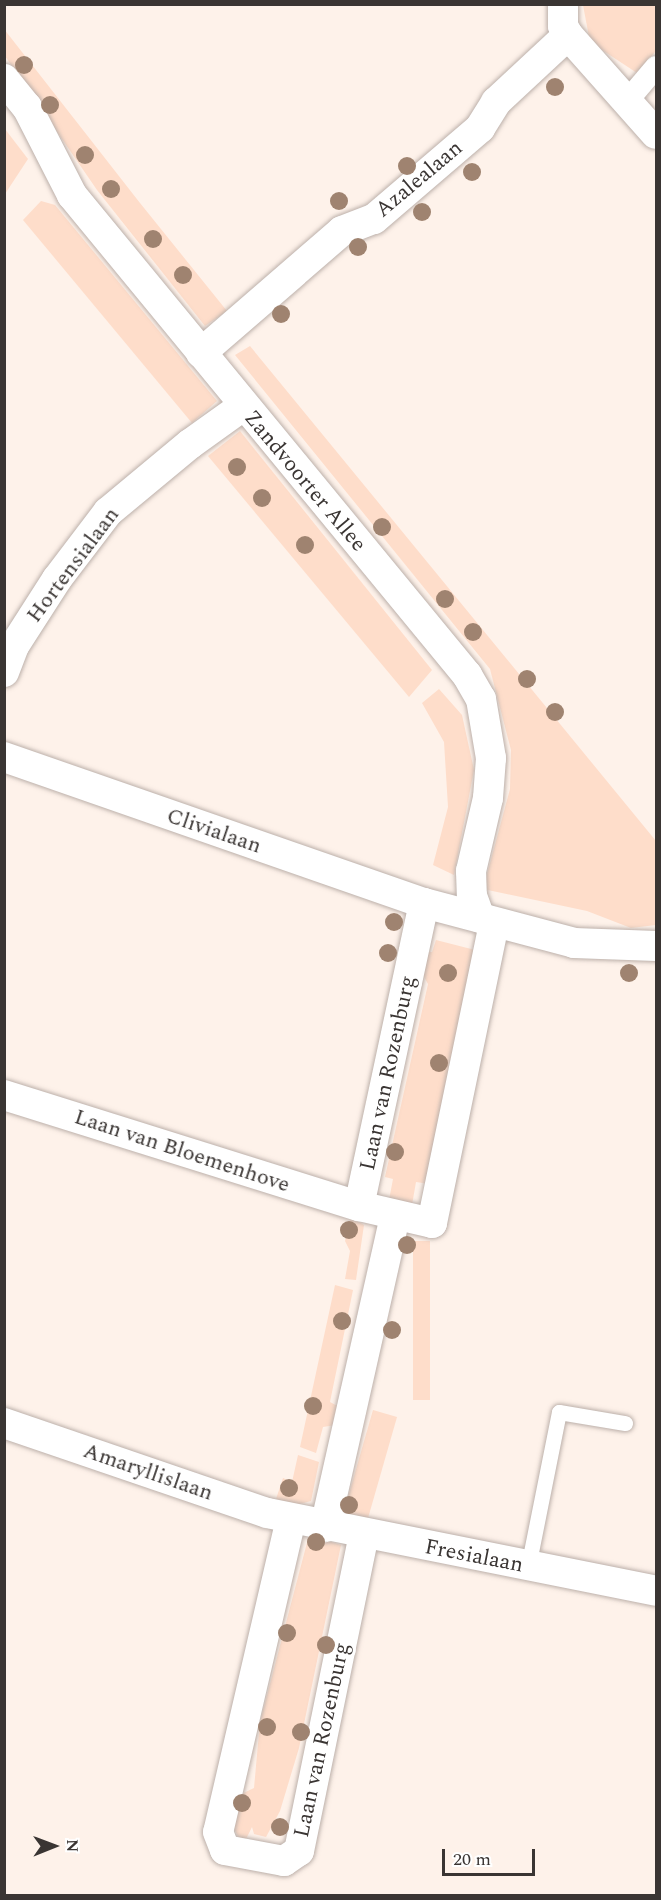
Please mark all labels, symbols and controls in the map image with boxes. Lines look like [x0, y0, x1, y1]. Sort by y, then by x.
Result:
street label: Azalealaan [370, 135, 468, 223]
street label: Zandvoorter Allee [238, 405, 372, 557]
street label: Hortensialaan [21, 502, 125, 628]
street label: Clivialaan [163, 803, 265, 859]
street label: Laan van Rozenburg [354, 973, 422, 1173]
street label: Laan van Bloemenhove [71, 1104, 293, 1198]
street label: Amaryllislaan [80, 1437, 216, 1507]
street label: Fresialaan [422, 1533, 526, 1579]
street label: Laan van Rozenburg [288, 1640, 356, 1840]
north arrow [24, 1816, 84, 1876]
scale bar [445, 1837, 538, 1875]
text: N [60, 1839, 84, 1852]
text: 20 m [453, 1846, 491, 1873]

